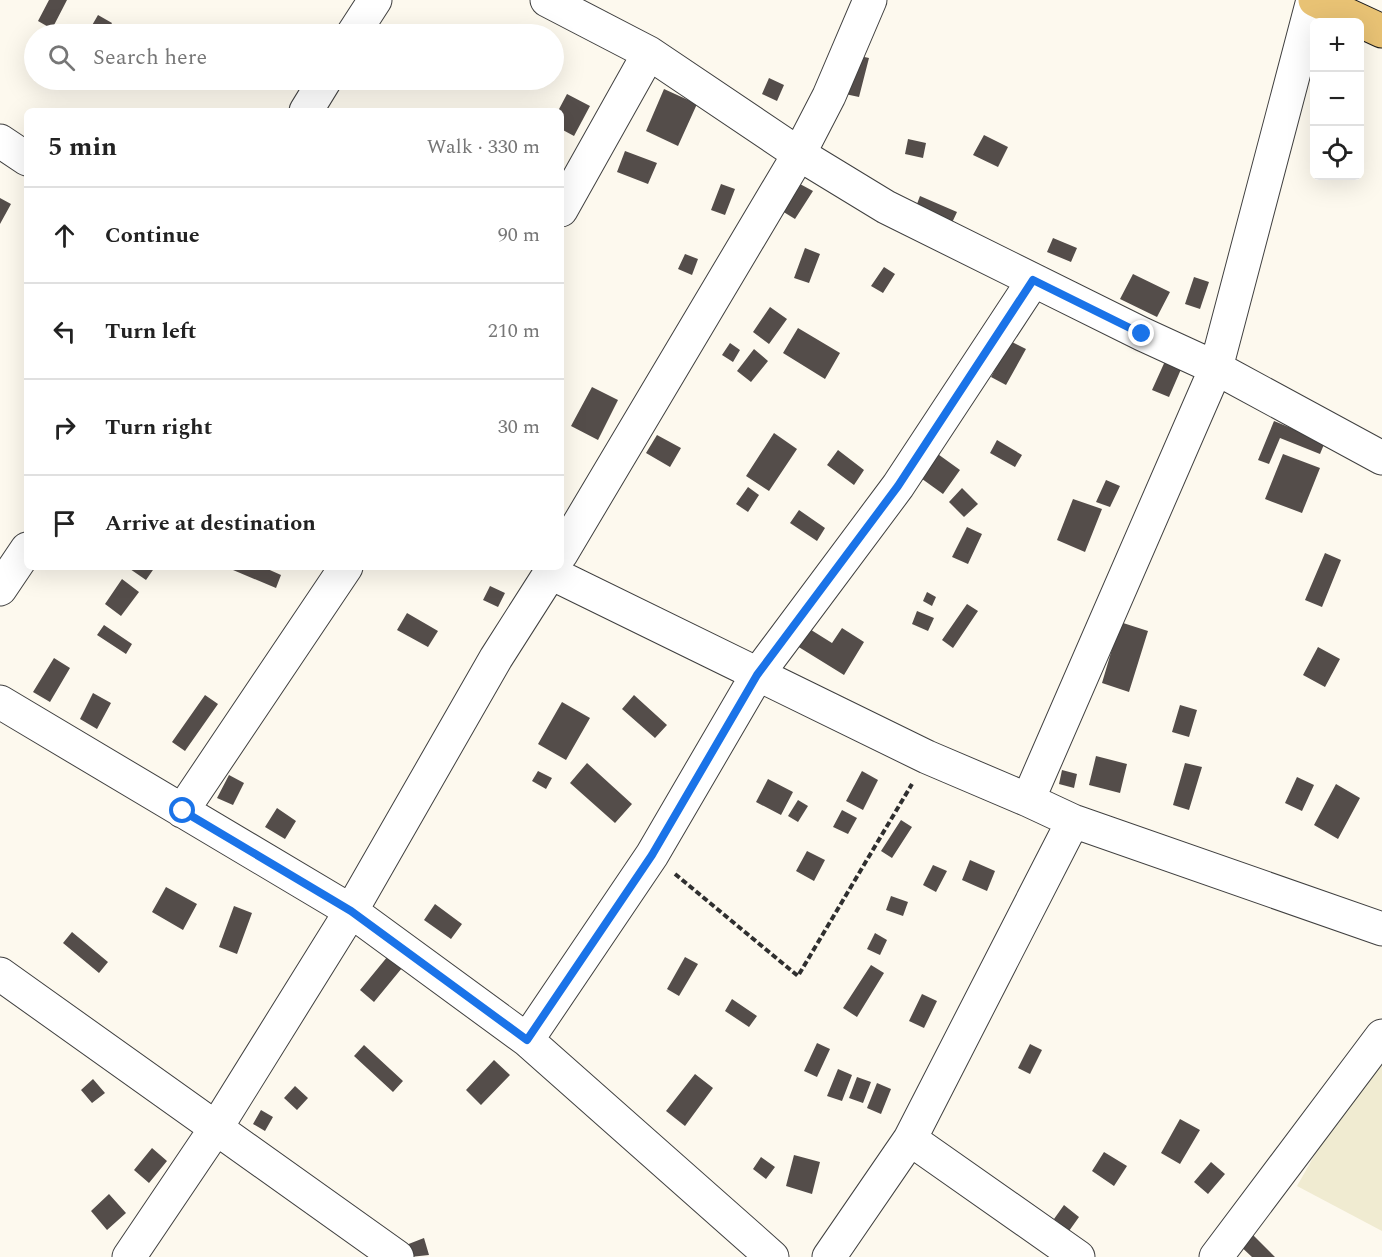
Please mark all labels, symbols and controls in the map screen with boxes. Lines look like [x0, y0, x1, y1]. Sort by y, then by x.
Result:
map controls [1310, 18, 1364, 180]
button: + [1310, 18, 1364, 72]
search box [24, 24, 564, 90]
icon: search [45, 41, 78, 74]
text: Search here [93, 41, 207, 74]
button: − [1310, 72, 1364, 126]
button: locate [1310, 126, 1364, 180]
text: 5 min [48, 127, 117, 167]
text: Walk · 330 m [427, 132, 540, 162]
icon: ahead [48, 219, 81, 252]
text: Continue [105, 219, 200, 252]
text: 90 m [498, 220, 540, 250]
icon: left [48, 315, 81, 348]
text: Turn left [105, 315, 197, 348]
text: 210 m [488, 316, 540, 346]
route end [1128, 320, 1154, 346]
icon: right [48, 411, 81, 444]
text: Turn right [105, 411, 212, 444]
text: 30 m [498, 412, 540, 442]
icon: arrive [48, 507, 81, 540]
text: Arrive at destination [105, 507, 316, 540]
route start [169, 797, 195, 823]

